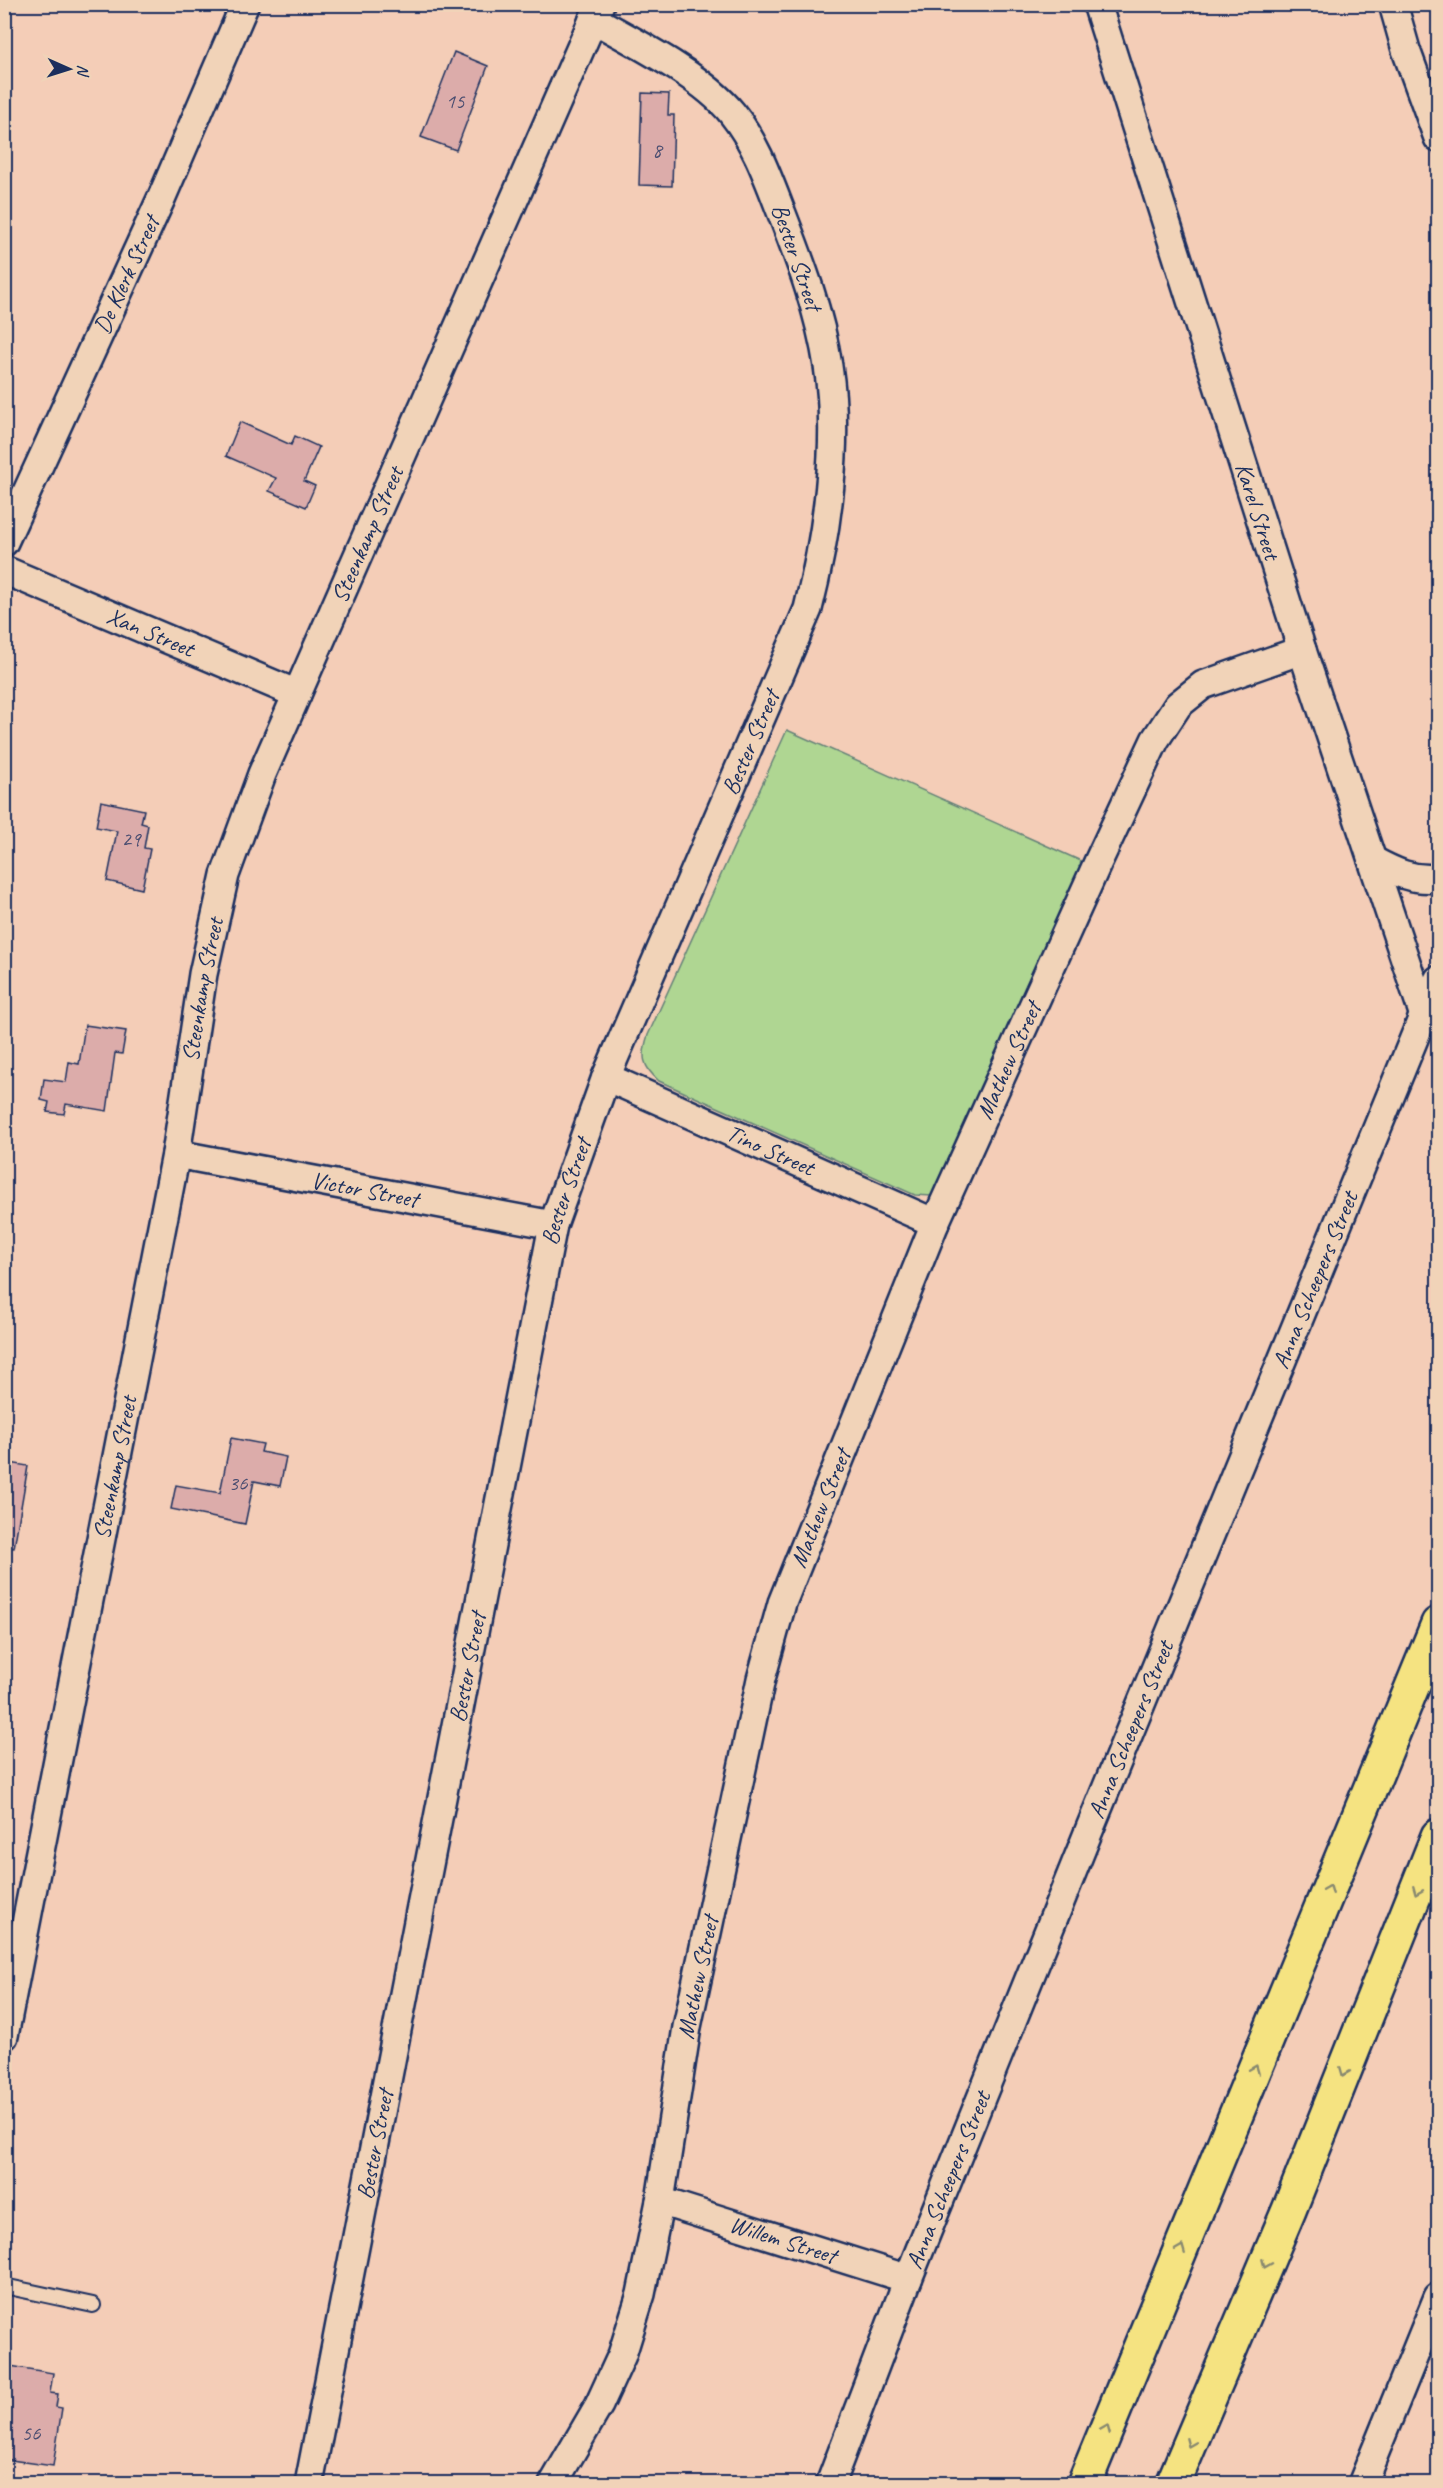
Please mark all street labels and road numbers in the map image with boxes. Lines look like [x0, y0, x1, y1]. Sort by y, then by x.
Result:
street label: Bester Street [765, 200, 830, 317]
street label: De Klerk Street [86, 208, 168, 338]
street label: Karel Street [1229, 459, 1288, 565]
street label: Steenkamp Street [324, 460, 411, 607]
street label: Xan Street [102, 600, 200, 664]
street label: Bester Street [715, 683, 787, 799]
street label: Steenkamp Street [175, 913, 230, 1064]
street label: Mathew Street [969, 995, 1049, 1124]
street label: Tino Street [722, 1118, 821, 1183]
street label: Bester Street [534, 1131, 599, 1247]
street label: Victor Street [309, 1165, 424, 1215]
street label: Anna Scheepers Street [1265, 1185, 1365, 1373]
street label: Steenkamp Street [86, 1391, 144, 1542]
street label: Mathew Street [783, 1442, 859, 1572]
street label: Bester Street [442, 1607, 493, 1725]
street label: Anna Scheepers Street [1081, 1635, 1181, 1823]
street label: Mathew Street [670, 1910, 726, 2041]
street label: Bester Street [350, 2084, 401, 2202]
street label: Anna Scheepers Street [899, 2085, 998, 2273]
street label: Willem Street [726, 2209, 843, 2271]

